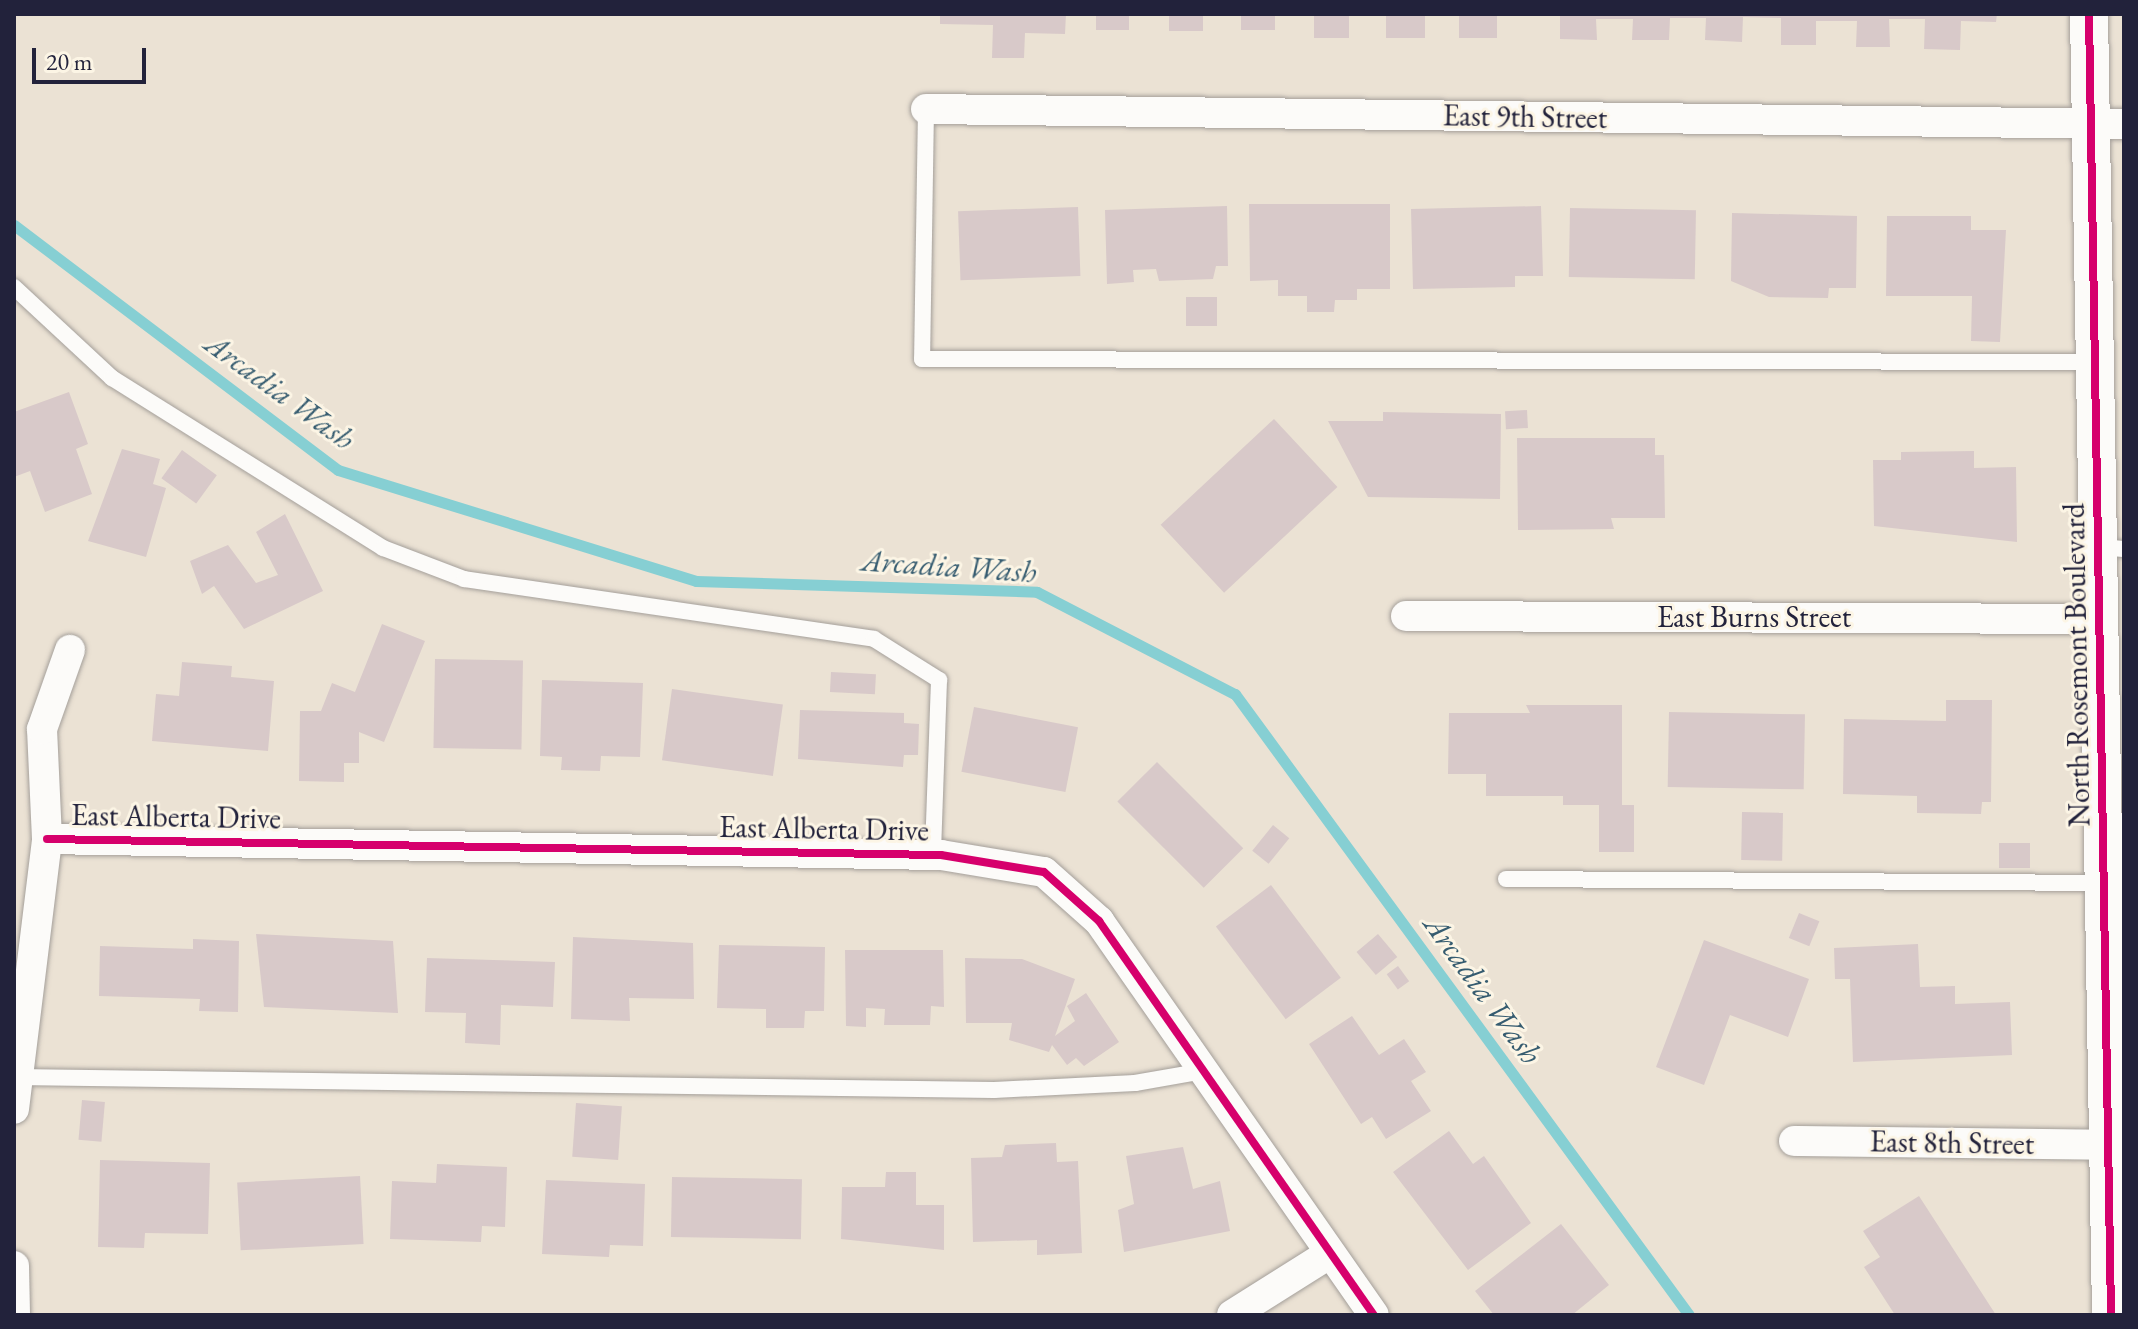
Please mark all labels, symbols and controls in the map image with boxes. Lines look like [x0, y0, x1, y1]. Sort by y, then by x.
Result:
scale bar [36, 32, 150, 82]
text: 20 m [46, 46, 93, 77]
street label: East 9th Street [1442, 98, 1608, 136]
water label: Arcadia Wash [198, 324, 362, 458]
street label: North Rosemont Boulevard [2056, 503, 2098, 827]
water label: Arcadia Wash [860, 541, 1038, 591]
street label: East Burns Street [1657, 599, 1851, 635]
street label: East Alberta Drive [71, 797, 281, 837]
street label: East Alberta Drive [719, 809, 929, 849]
water label: Arcadia Wash [1416, 907, 1550, 1071]
street label: East 8th Street [1869, 1124, 2035, 1162]

